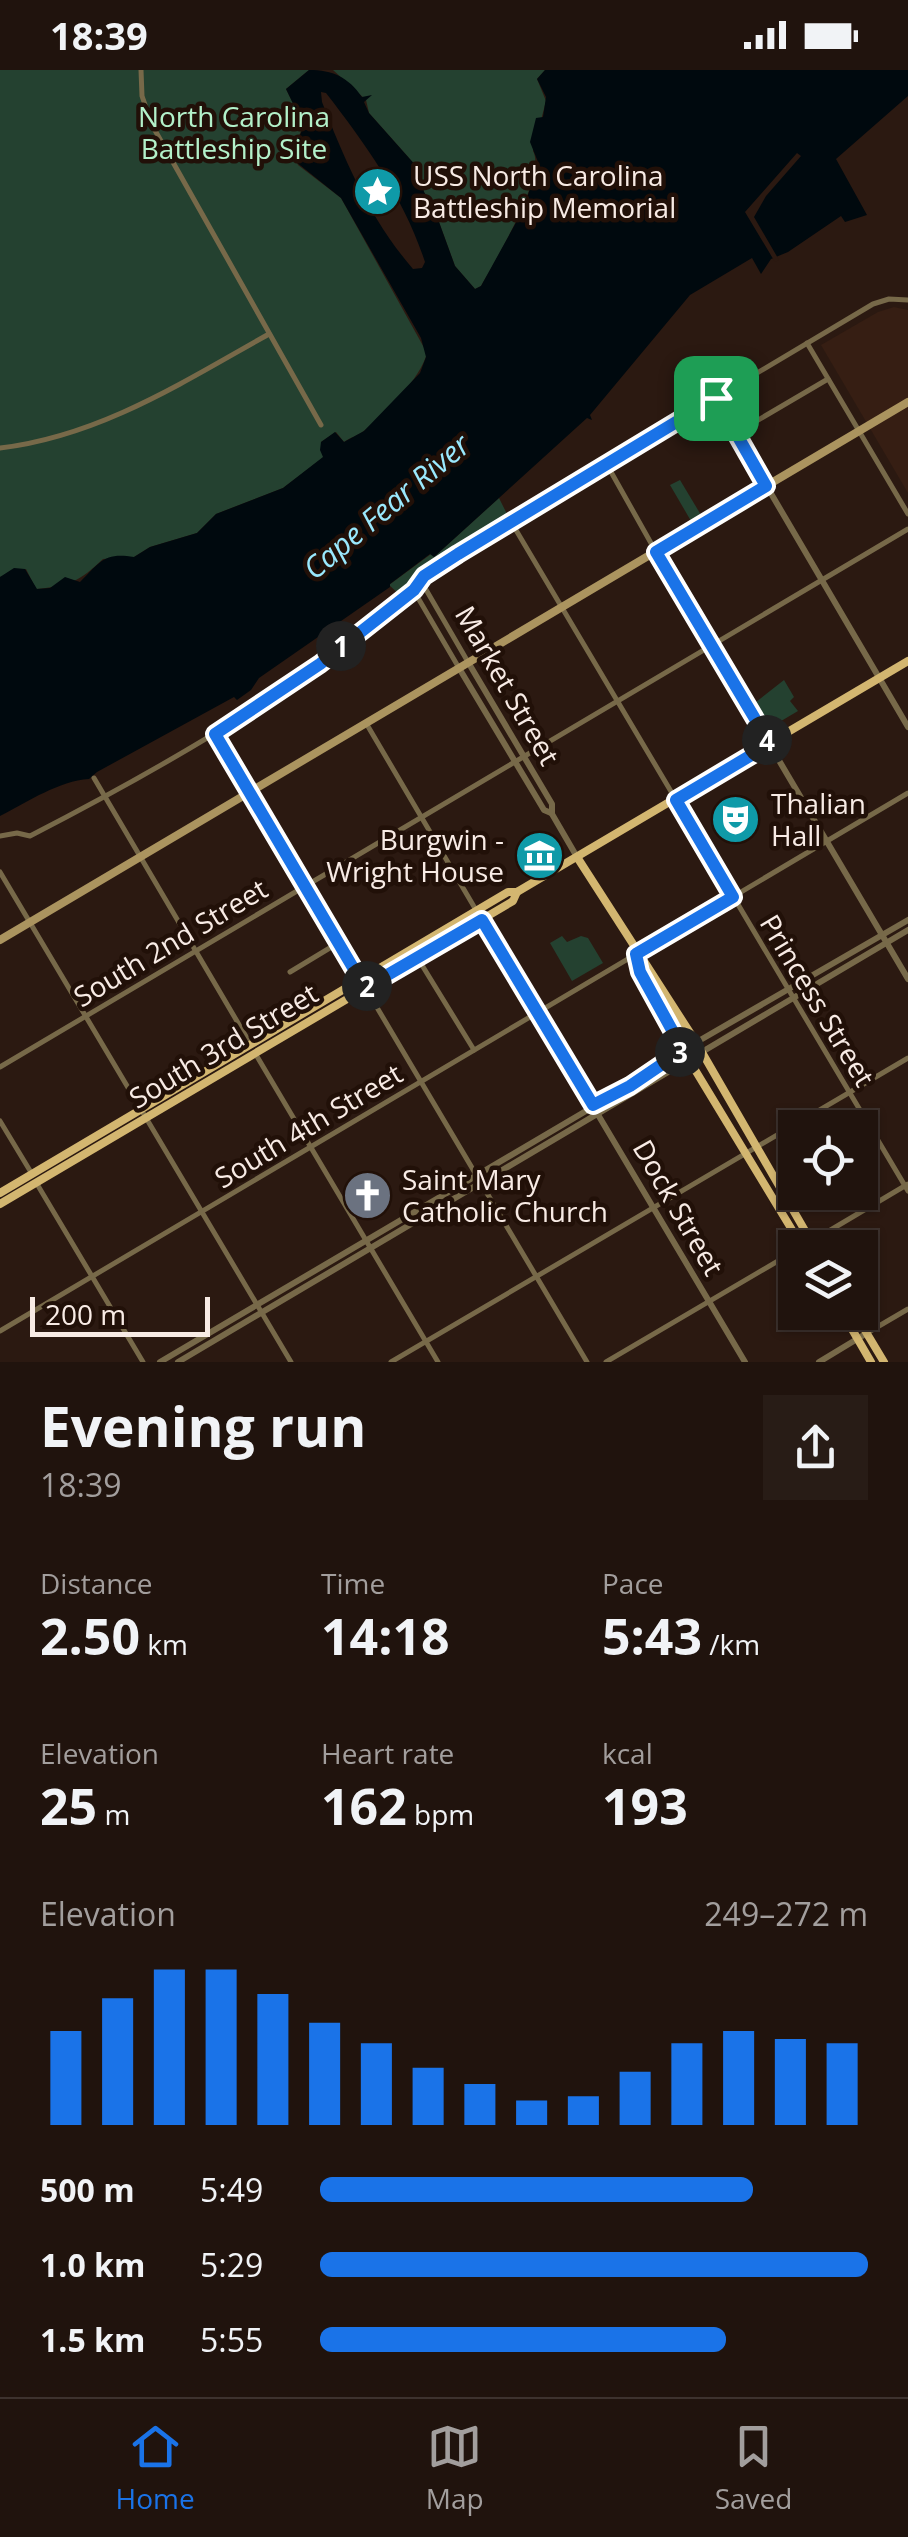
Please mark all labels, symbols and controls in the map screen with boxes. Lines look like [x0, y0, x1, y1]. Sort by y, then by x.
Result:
text: 18:39 [50, 9, 148, 61]
park label: North Carolina Battleship Site [138, 97, 330, 167]
place label: USS North Carolina Battleship Memorial [413, 156, 676, 226]
place icon: USS North Carolina Battleship Memorial [352, 165, 404, 217]
pin [674, 356, 759, 441]
icon: arrive [689, 371, 744, 426]
water label: Cape Fear River [294, 423, 479, 588]
street label: Market Street [447, 598, 569, 772]
pin: 1 [316, 621, 366, 671]
text: 1 [333, 627, 349, 665]
pin: 4 [742, 715, 792, 765]
text: 4 [759, 721, 775, 759]
place label: Thalian Hall [771, 784, 866, 854]
theatre icon: Thalian Hall [710, 793, 762, 845]
place label: Burgwin - Wright House [326, 820, 504, 890]
museum icon: Burgwin - Wright House [513, 829, 565, 881]
street label: South 2nd Street [66, 869, 274, 1015]
street label: Princess Street [752, 907, 884, 1093]
pin: 2 [342, 961, 392, 1011]
text: 2 [359, 967, 375, 1005]
street label: South 3rd Street [122, 974, 324, 1116]
pin: 3 [655, 1027, 705, 1077]
text: 3 [672, 1033, 688, 1071]
street label: South 4th Street [207, 1054, 409, 1196]
map controls [778, 1110, 878, 1330]
button: locate [778, 1110, 878, 1210]
street label: Dock Street [625, 1132, 733, 1282]
place label: Saint Mary Catholic Church [402, 1160, 608, 1230]
church icon: Saint Mary Catholic Church [341, 1169, 393, 1221]
button: layers [778, 1230, 878, 1330]
scale bar [30, 1292, 210, 1336]
text: 200 m [45, 1295, 126, 1333]
text: Evening run [40, 1388, 366, 1463]
button: share [763, 1395, 868, 1500]
text: 18:39 [40, 1463, 122, 1506]
text: Distance [40, 1564, 153, 1602]
text: Time [321, 1564, 385, 1602]
text: Pace [602, 1564, 664, 1602]
text: 2.50 [40, 1602, 140, 1670]
text: 14:18 [321, 1602, 450, 1670]
text: 5:43 [602, 1602, 702, 1670]
text: km [140, 1625, 188, 1663]
text: /km [702, 1625, 760, 1663]
text: Elevation [40, 1734, 159, 1772]
text: Heart rate [321, 1734, 454, 1772]
text: kcal [602, 1734, 653, 1772]
text: 25 [40, 1772, 97, 1840]
text: 162 [321, 1772, 407, 1840]
text: 193 [602, 1772, 688, 1840]
text: m [97, 1795, 130, 1833]
text: bpm [407, 1795, 474, 1833]
text: Elevation [40, 1892, 176, 1935]
text: 249–272 m [704, 1892, 868, 1935]
text: 500 m [40, 2168, 135, 2211]
text: 5:49 [200, 2168, 263, 2211]
text: 1.0 km [40, 2243, 145, 2286]
text: 5:29 [200, 2243, 263, 2286]
text: 1.5 km [40, 2318, 145, 2361]
text: 5:55 [200, 2318, 263, 2361]
tab: Home [116, 2419, 195, 2517]
tab: Map [426, 2419, 484, 2517]
tab: Saved [715, 2419, 792, 2517]

